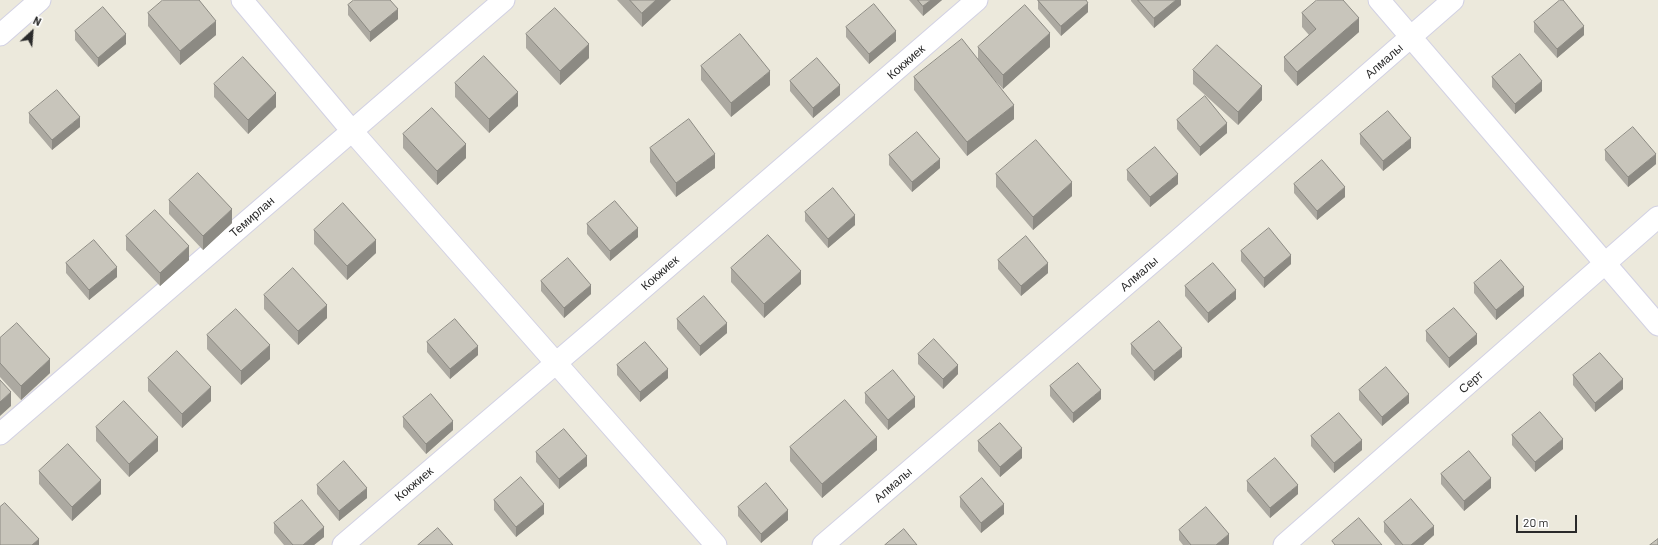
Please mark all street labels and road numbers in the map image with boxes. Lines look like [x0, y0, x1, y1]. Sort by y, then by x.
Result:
street label: Алмалы [1362, 41, 1406, 81]
street label: Кокжиек [884, 42, 928, 82]
street label: Темирлан [227, 194, 277, 240]
street label: Кокжиек [638, 253, 682, 293]
street label: Алмалы [1117, 254, 1161, 294]
street label: Серт [1456, 368, 1486, 396]
street label: Кокжиек [392, 464, 436, 504]
street label: Алмалы [871, 465, 915, 505]

